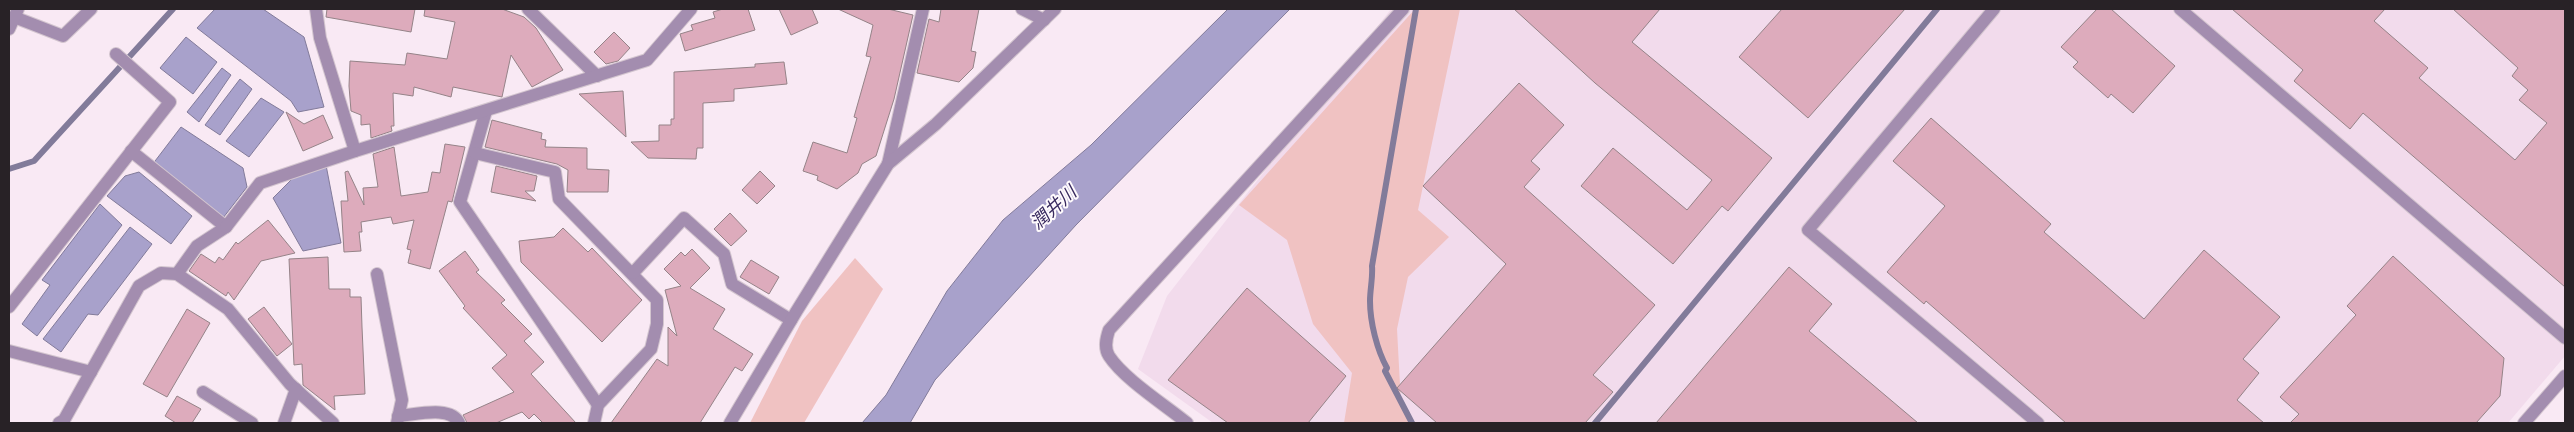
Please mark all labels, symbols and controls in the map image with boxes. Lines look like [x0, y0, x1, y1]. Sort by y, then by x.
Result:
water label: 潤井川 [1026, 179, 1082, 233]

